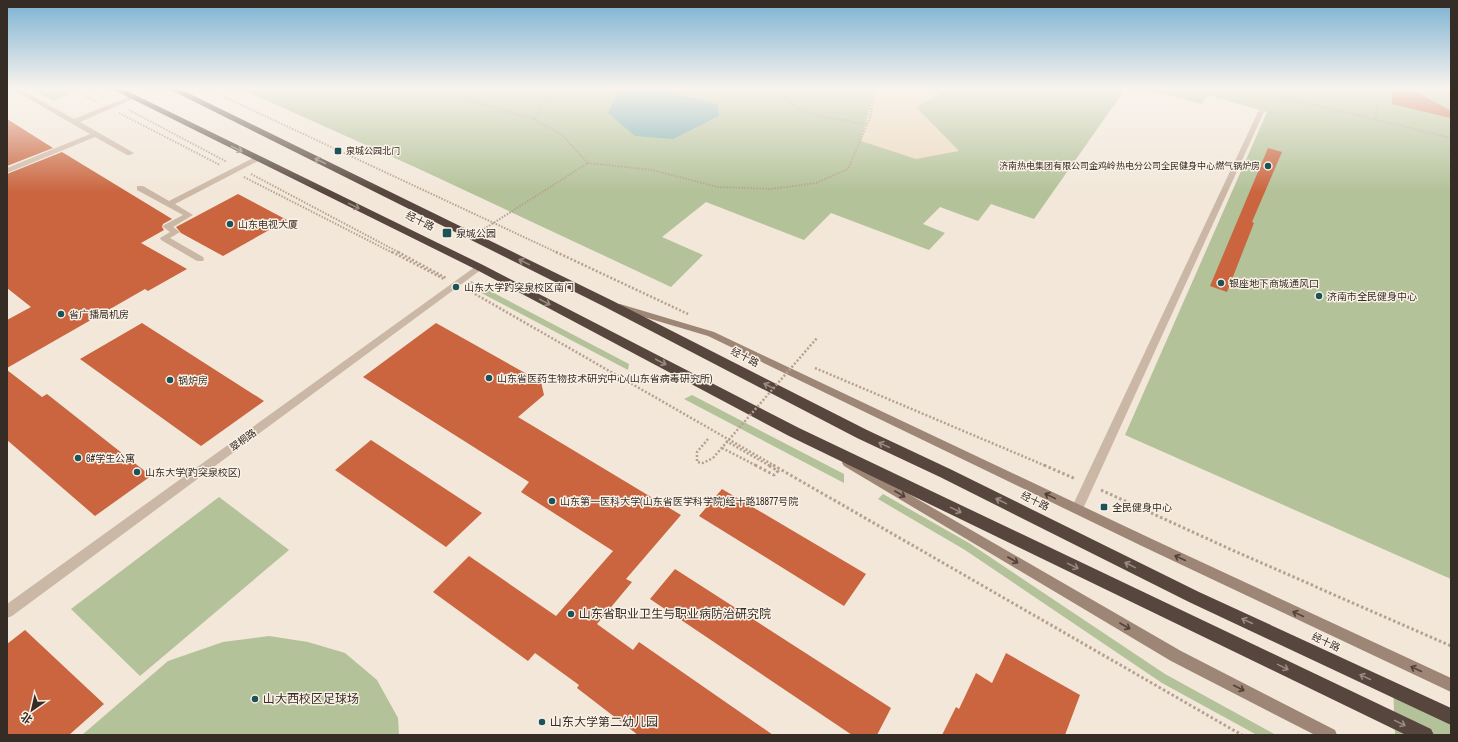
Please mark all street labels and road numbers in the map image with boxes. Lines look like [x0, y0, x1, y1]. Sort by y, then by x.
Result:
street label: 经十路 [404, 209, 436, 233]
street label: 经十路 [729, 344, 761, 370]
street label: 翠桐路 [227, 426, 259, 454]
street label: 经十路 [1019, 489, 1051, 513]
street label: 经十路 [1310, 630, 1342, 654]

